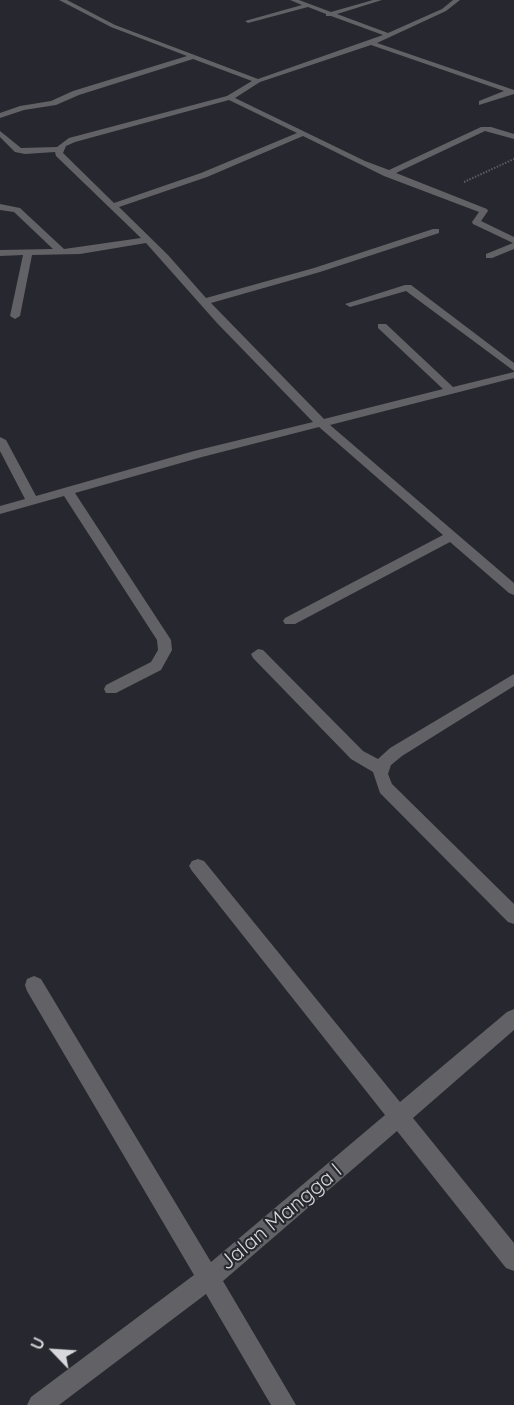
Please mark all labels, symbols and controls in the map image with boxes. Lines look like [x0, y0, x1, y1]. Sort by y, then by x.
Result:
street label: Jalan Mangga I [215, 1158, 347, 1276]
north arrow [24, 1321, 84, 1381]
text: U [26, 1334, 49, 1353]

